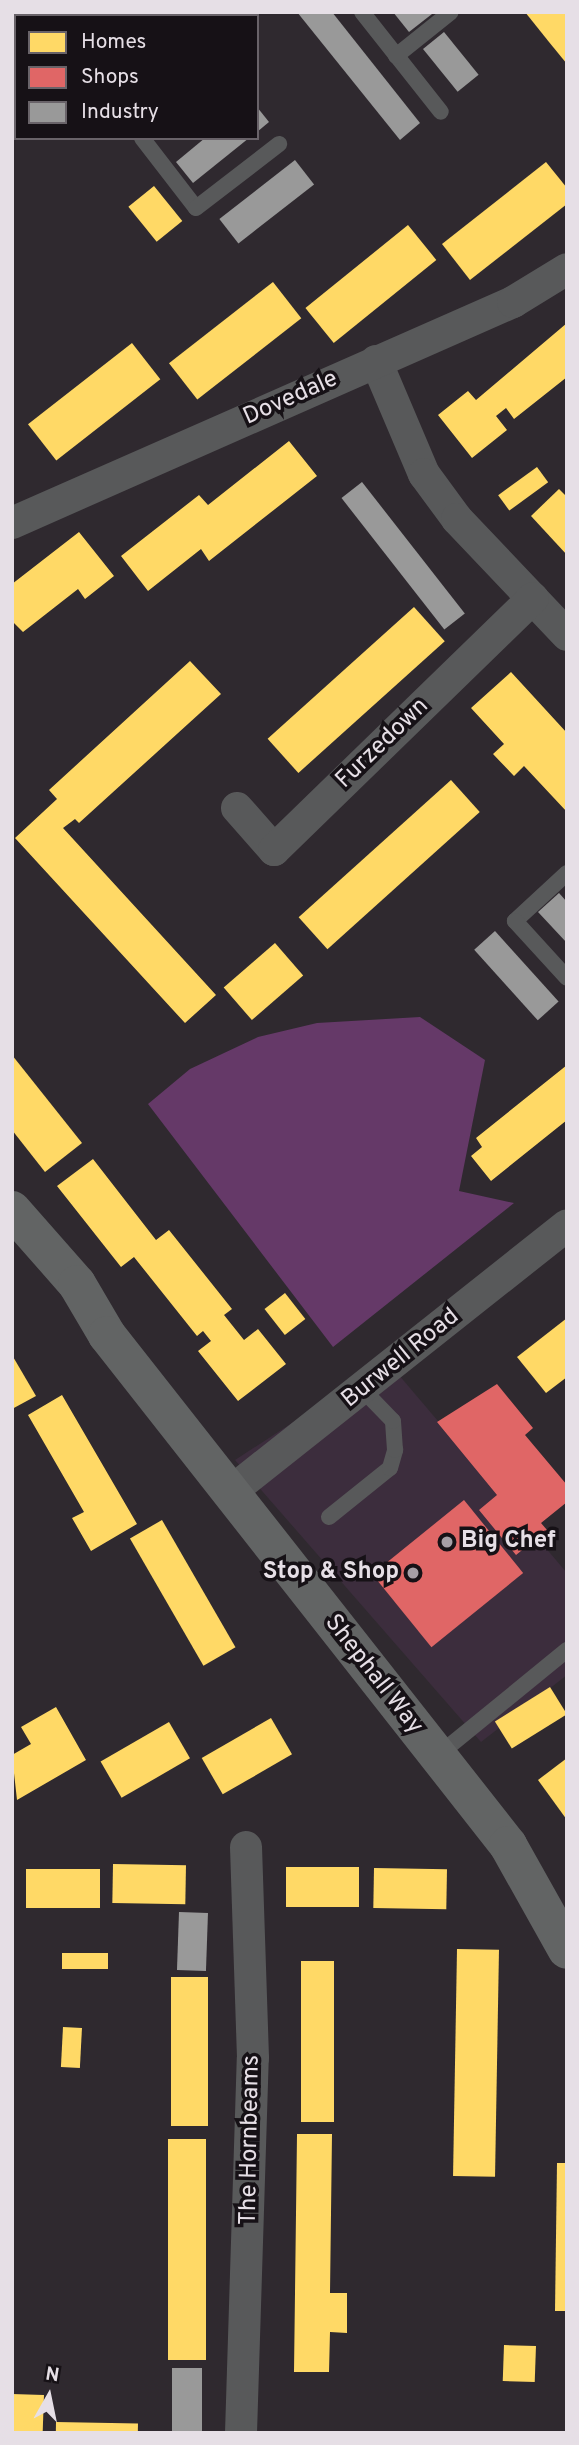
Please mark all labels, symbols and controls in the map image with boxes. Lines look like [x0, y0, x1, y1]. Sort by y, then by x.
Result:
legend [14, 14, 259, 140]
text: Homes [81, 29, 146, 56]
text: Shops [81, 64, 139, 91]
text: Industry [81, 99, 159, 126]
street label: Dovedale [239, 365, 343, 433]
street label: Furzedown [331, 693, 435, 795]
street label: Burwell Road [337, 1303, 465, 1415]
place label: Big Chef [461, 1528, 556, 1556]
marker: Big Chef [439, 1534, 455, 1550]
place label: Stop & Shop [263, 1559, 399, 1587]
marker: Stop & Shop [405, 1565, 421, 1581]
street label: Shephall Way [317, 1609, 429, 1741]
street label: The Hornbeams [235, 2055, 267, 2225]
north arrow [14, 2361, 84, 2431]
text: N [44, 2362, 61, 2388]

